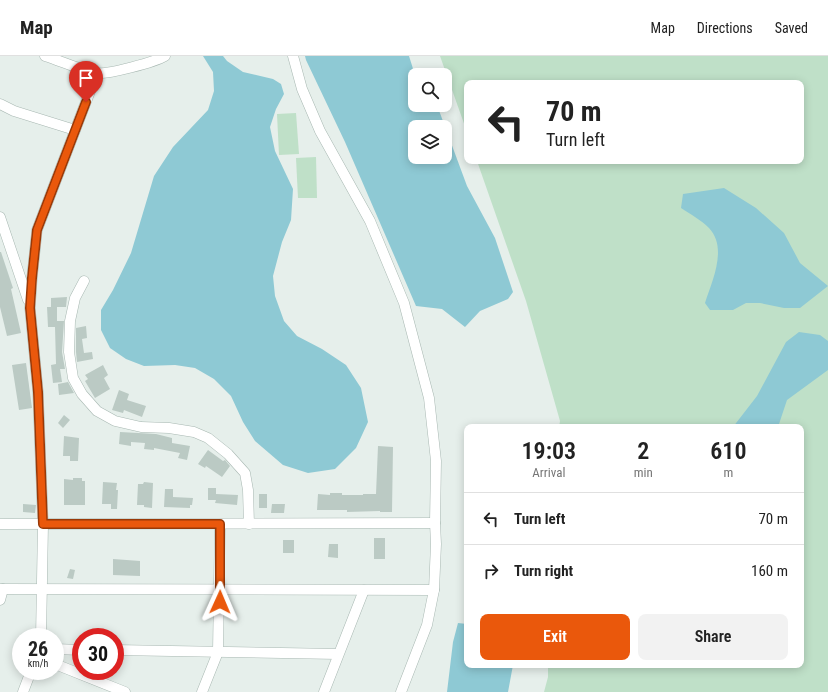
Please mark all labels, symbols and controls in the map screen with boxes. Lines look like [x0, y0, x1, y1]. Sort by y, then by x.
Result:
text: Map [20, 16, 53, 39]
text: Map [651, 20, 675, 36]
text: Directions [697, 20, 753, 36]
text: Saved [775, 20, 808, 36]
pin [69, 61, 103, 102]
icon: arrive [75, 67, 97, 89]
map controls [408, 68, 452, 164]
button: search [408, 68, 452, 112]
text: 70 m [546, 95, 602, 128]
icon: left [480, 96, 532, 148]
button: layers [408, 120, 452, 164]
text: Turn left [546, 129, 605, 150]
text: 19:03 [522, 437, 576, 465]
text: 2 [637, 437, 649, 465]
text: 610 [710, 437, 746, 465]
text: Arrival [532, 465, 565, 480]
text: min [634, 465, 653, 480]
text: m [723, 465, 733, 480]
icon: left [480, 508, 502, 530]
text: Turn left [514, 510, 565, 528]
text: 70 m [758, 510, 788, 528]
icon: right [480, 560, 502, 582]
text: Turn right [514, 562, 573, 580]
text: 160 m [751, 562, 788, 580]
position arrow [199, 581, 241, 623]
button: Exit [480, 614, 630, 660]
button: Share [638, 614, 788, 660]
speed limit sign: 30 [72, 628, 124, 680]
text: 26 [28, 637, 48, 661]
text: km/h [28, 658, 48, 669]

